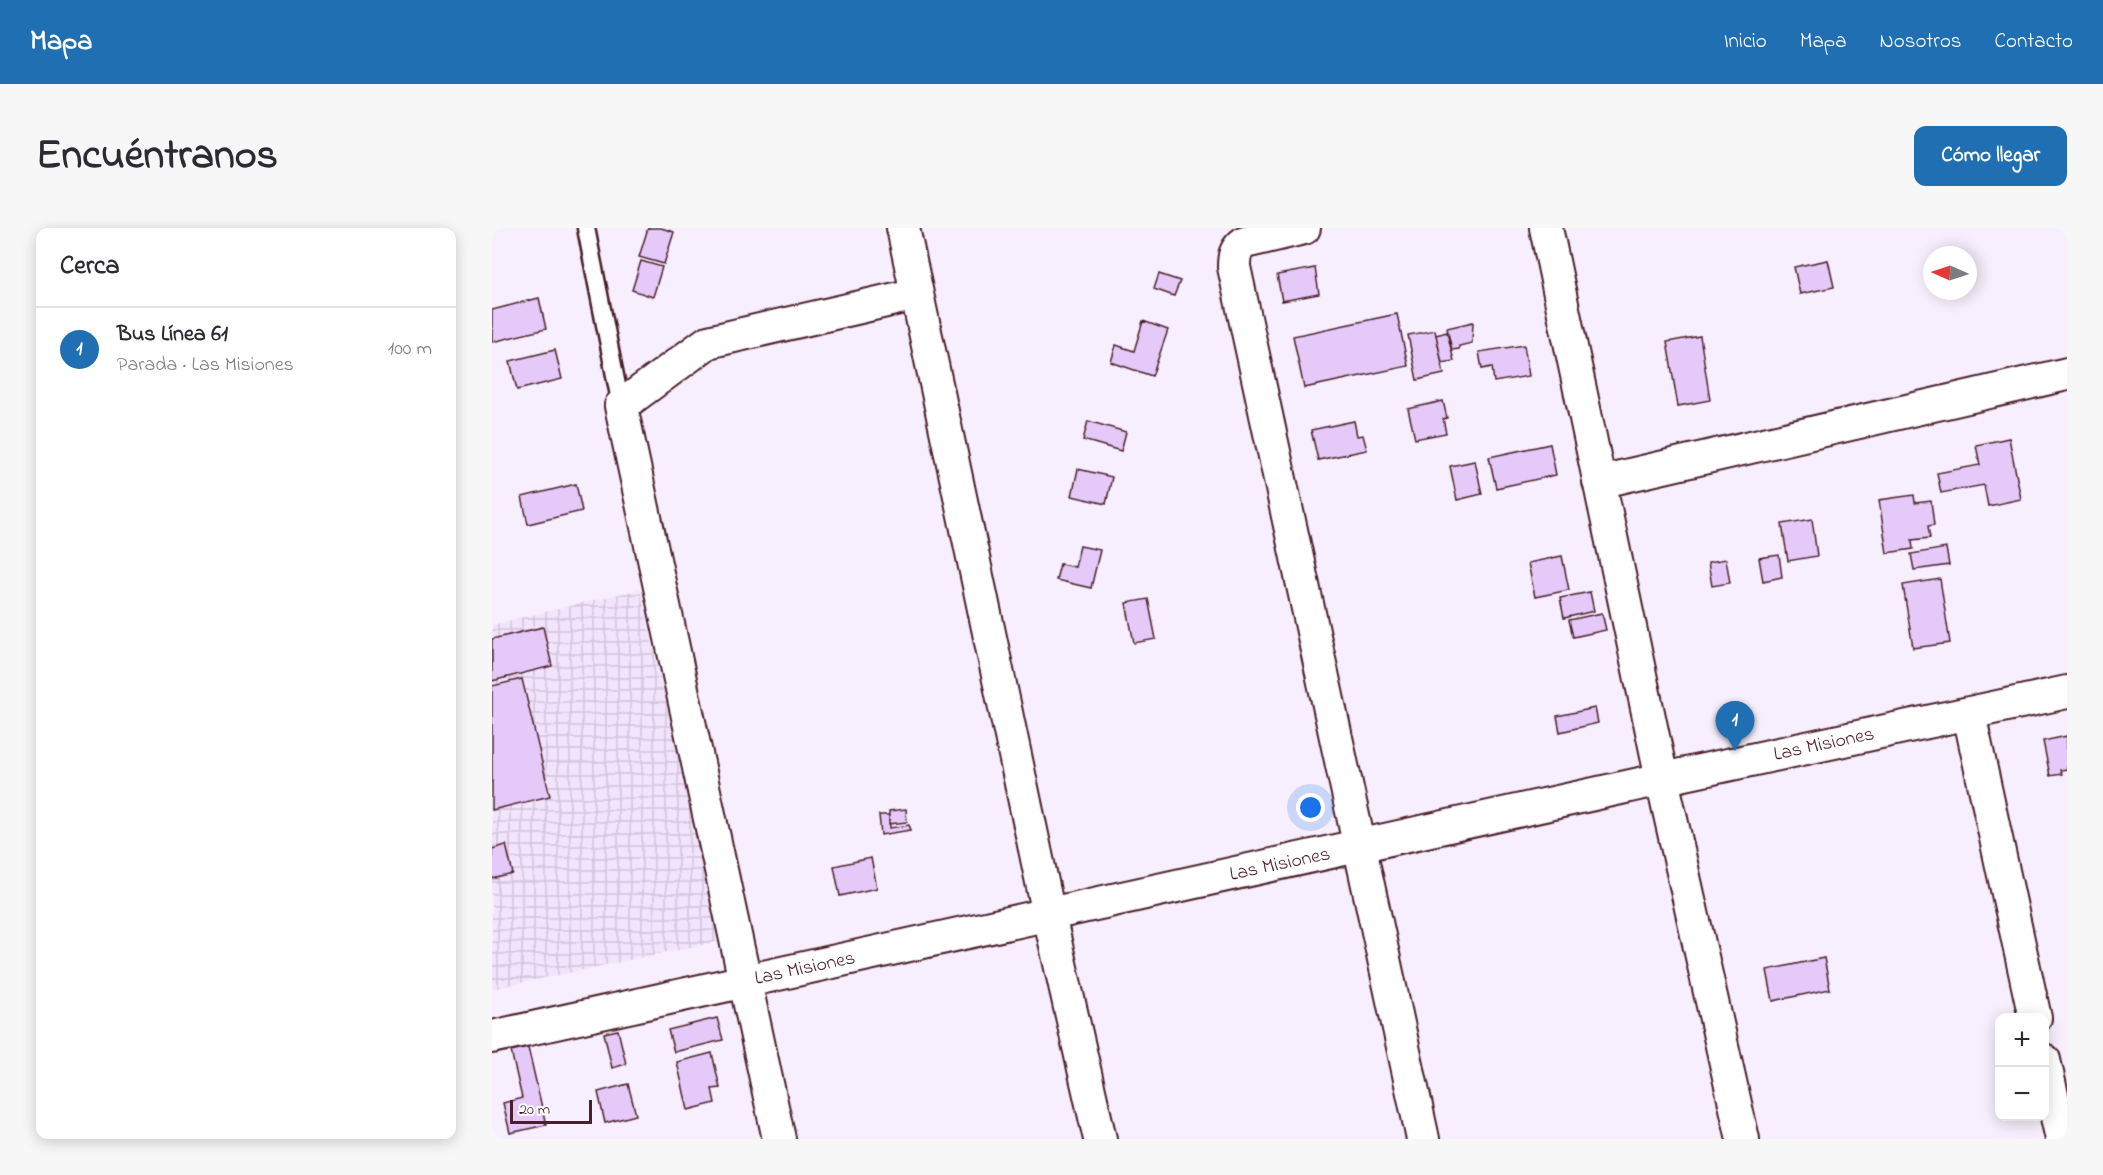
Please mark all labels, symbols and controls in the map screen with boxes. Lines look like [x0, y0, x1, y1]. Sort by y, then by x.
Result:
text: Mapa [30, 22, 92, 63]
text: Inicio [1724, 27, 1767, 57]
text: Mapa [1800, 27, 1847, 57]
text: Nosotros [1880, 27, 1962, 57]
text: Contacto [1995, 27, 2073, 57]
text: Encuéntranos [36, 126, 278, 187]
button: Cómo llegar [1914, 126, 2067, 186]
north arrow [1923, 246, 1977, 300]
text: Cerca [60, 248, 120, 286]
text: Bus Línea 61 [117, 319, 228, 351]
text: 1 [76, 335, 83, 364]
text: 100 m [388, 335, 432, 364]
text: Parada · Las Misiones [117, 351, 294, 380]
pin: 1 [1716, 702, 1754, 751]
street label: Las Misiones [1771, 720, 1877, 770]
your location [1296, 793, 1325, 822]
street label: Las Misiones [1227, 840, 1333, 890]
street label: Las Misiones [752, 944, 858, 994]
map controls [1995, 1013, 2049, 1121]
button: + [1995, 1013, 2049, 1067]
button: − [1995, 1067, 2049, 1121]
scale bar [510, 1097, 592, 1124]
text: 20 m [519, 1098, 550, 1122]

